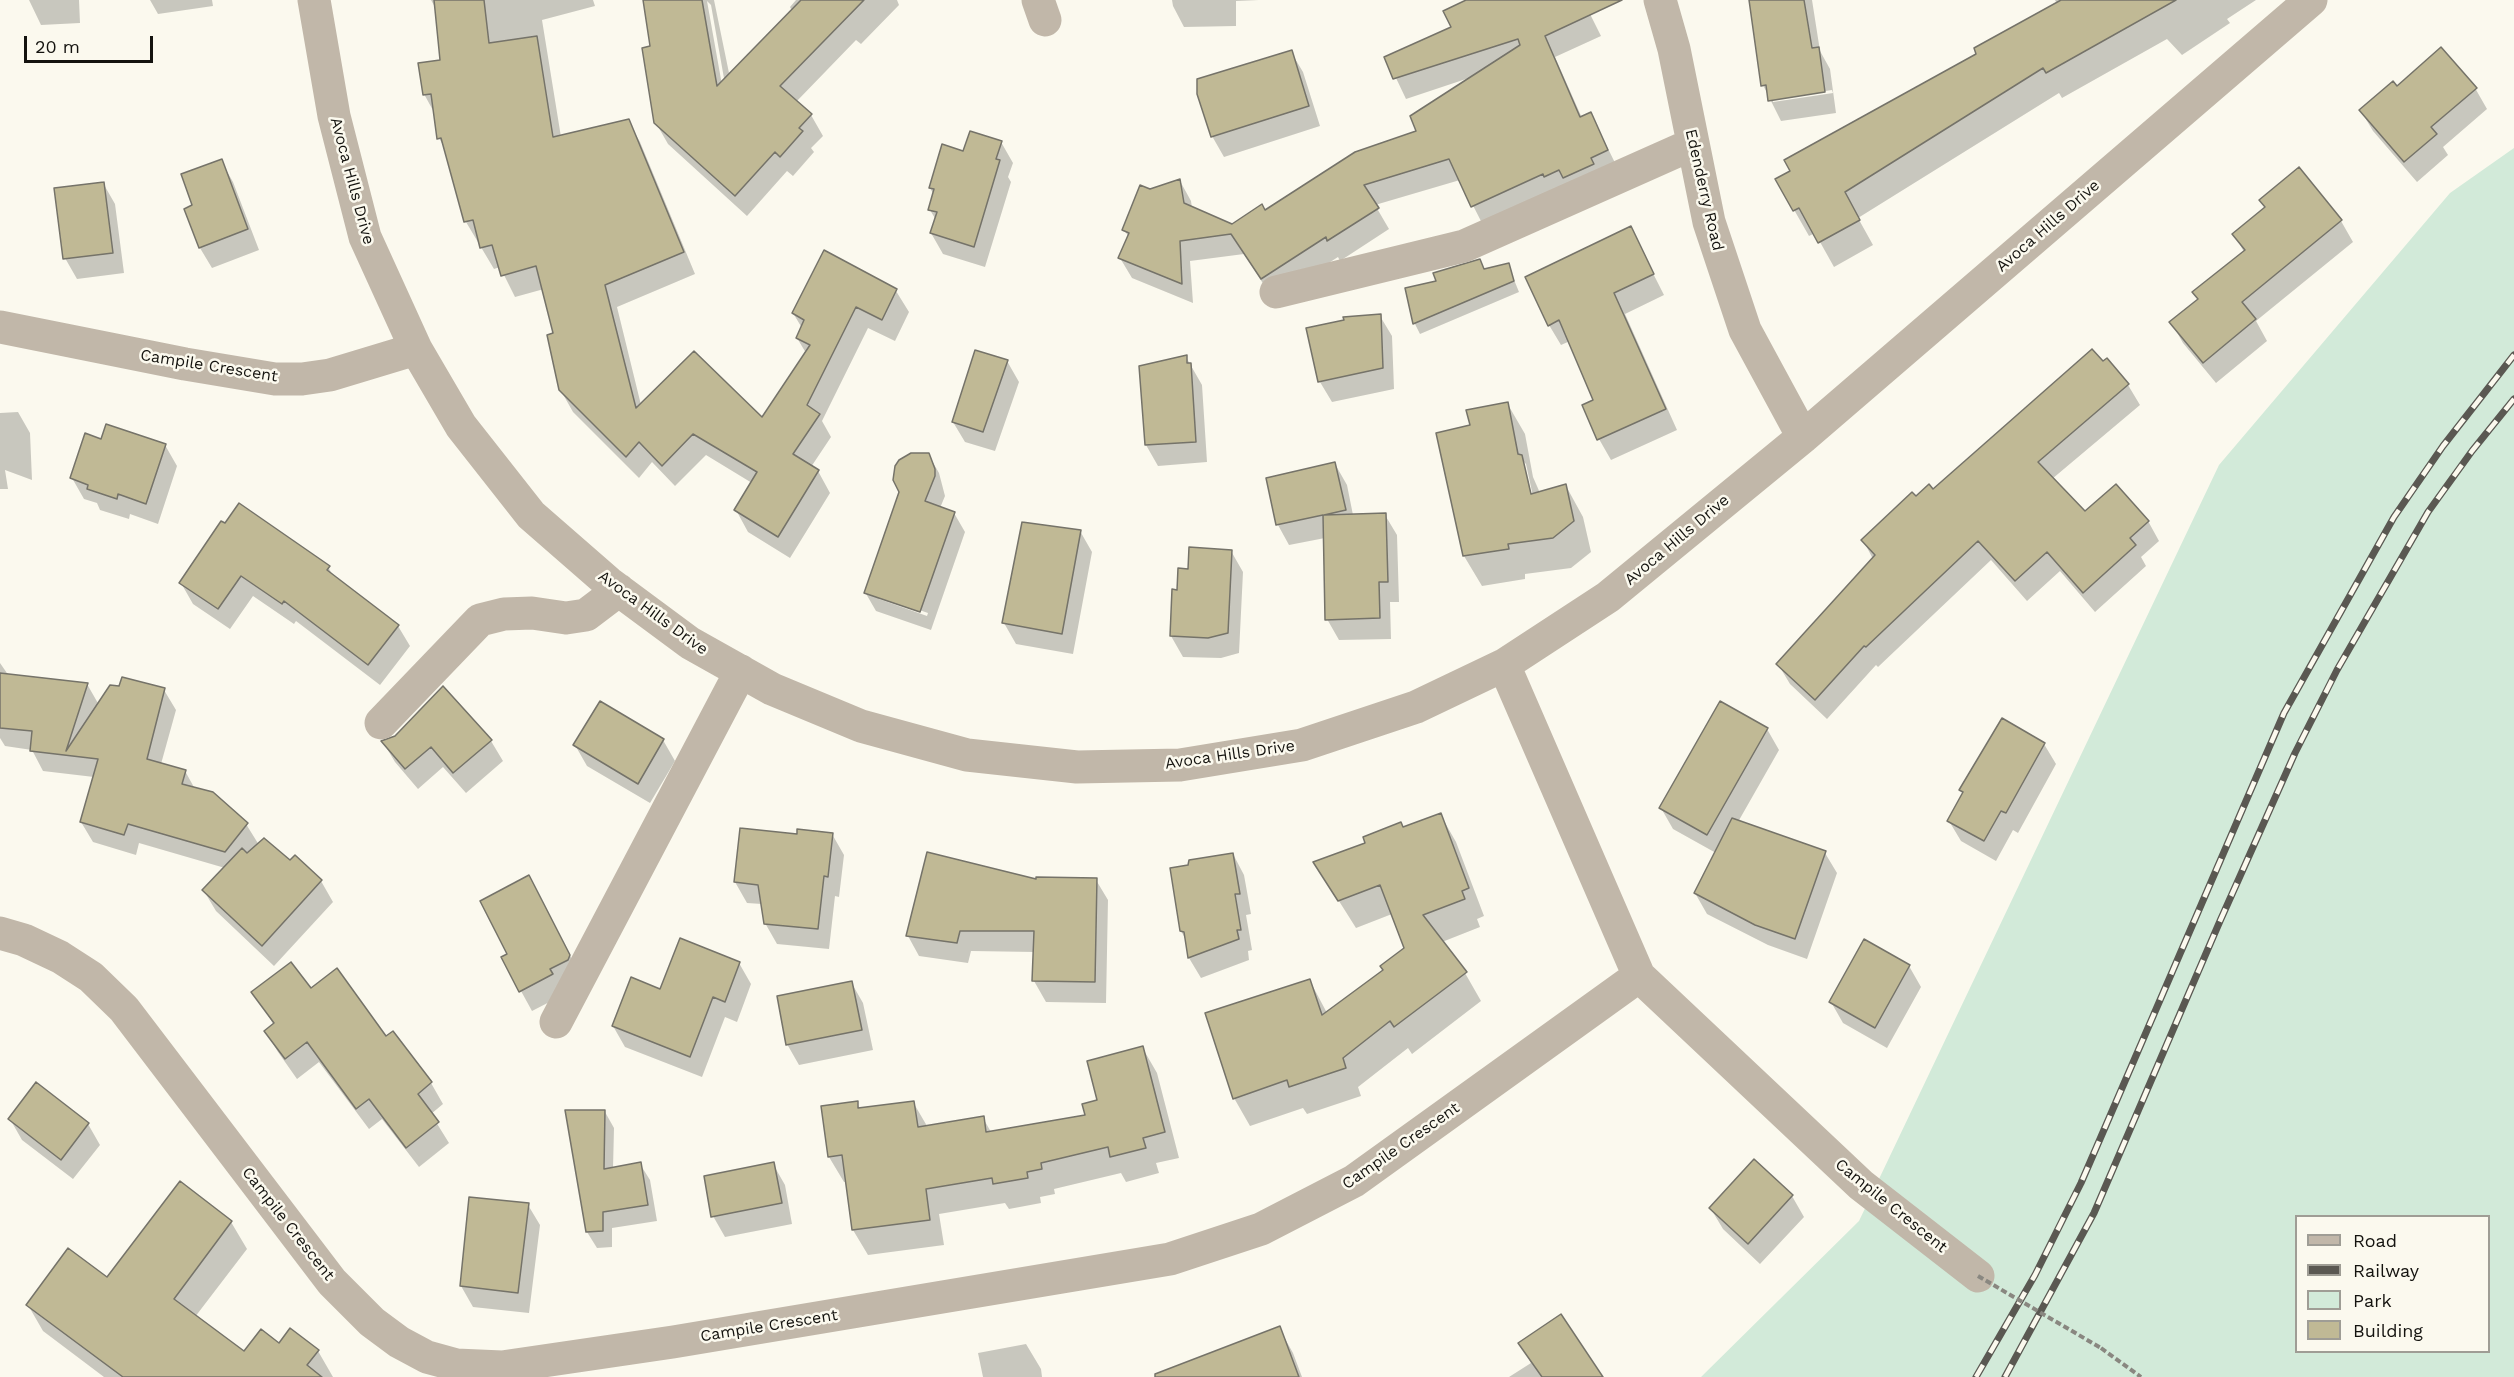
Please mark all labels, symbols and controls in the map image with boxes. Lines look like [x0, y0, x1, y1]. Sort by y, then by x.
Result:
scale bar [27, 24, 156, 62]
text: 20 m [35, 36, 80, 57]
street label: Avoca Hills Drive [326, 115, 378, 247]
street label: Edenderry Road [1681, 127, 1727, 253]
street label: Avoca Hills Drive [1992, 176, 2104, 276]
street label: Campile Crescent [139, 346, 279, 386]
street label: Avoca Hills Drive [1621, 491, 1733, 589]
street label: Avoca Hills Drive [594, 567, 712, 659]
street label: Avoca Hills Drive [1164, 736, 1296, 774]
street label: Campile Crescent [1339, 1098, 1463, 1194]
street label: Campile Crescent [1831, 1155, 1951, 1257]
street label: Campile Crescent [238, 1163, 338, 1285]
legend [2295, 1215, 2490, 1353]
text: Road [2353, 1230, 2397, 1251]
text: Railway [2353, 1260, 2419, 1281]
text: Park [2353, 1290, 2392, 1311]
street label: Campile Crescent [699, 1306, 839, 1346]
text: Building [2353, 1320, 2423, 1341]

